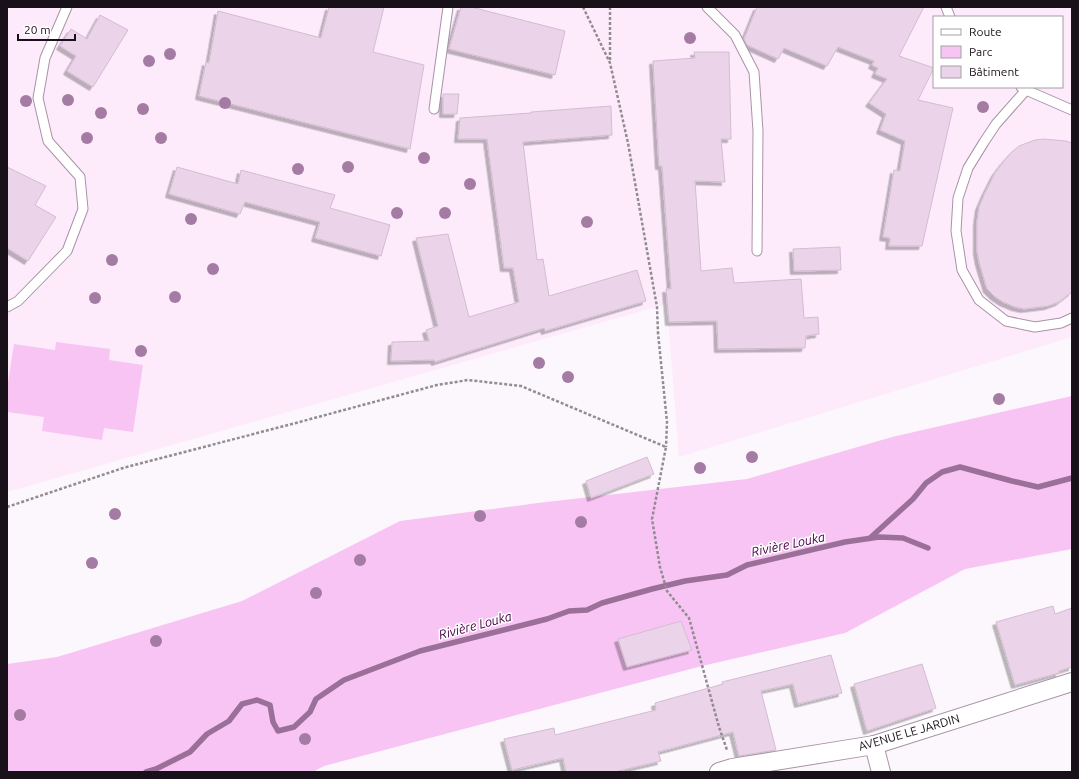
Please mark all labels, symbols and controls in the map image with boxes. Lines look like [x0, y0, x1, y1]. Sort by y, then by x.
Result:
scale bar [18, 16, 75, 42]
legend [933, 16, 1063, 88]
text: 20 m [24, 23, 51, 36]
text: Route [969, 25, 1002, 38]
text: Parc [969, 45, 993, 58]
text: Bâtiment [969, 65, 1019, 78]
water label: Rivière Louka [750, 529, 826, 559]
water label: Rivière Louka [437, 609, 513, 641]
street label: AVENUE LE JARDIN [857, 711, 961, 753]

